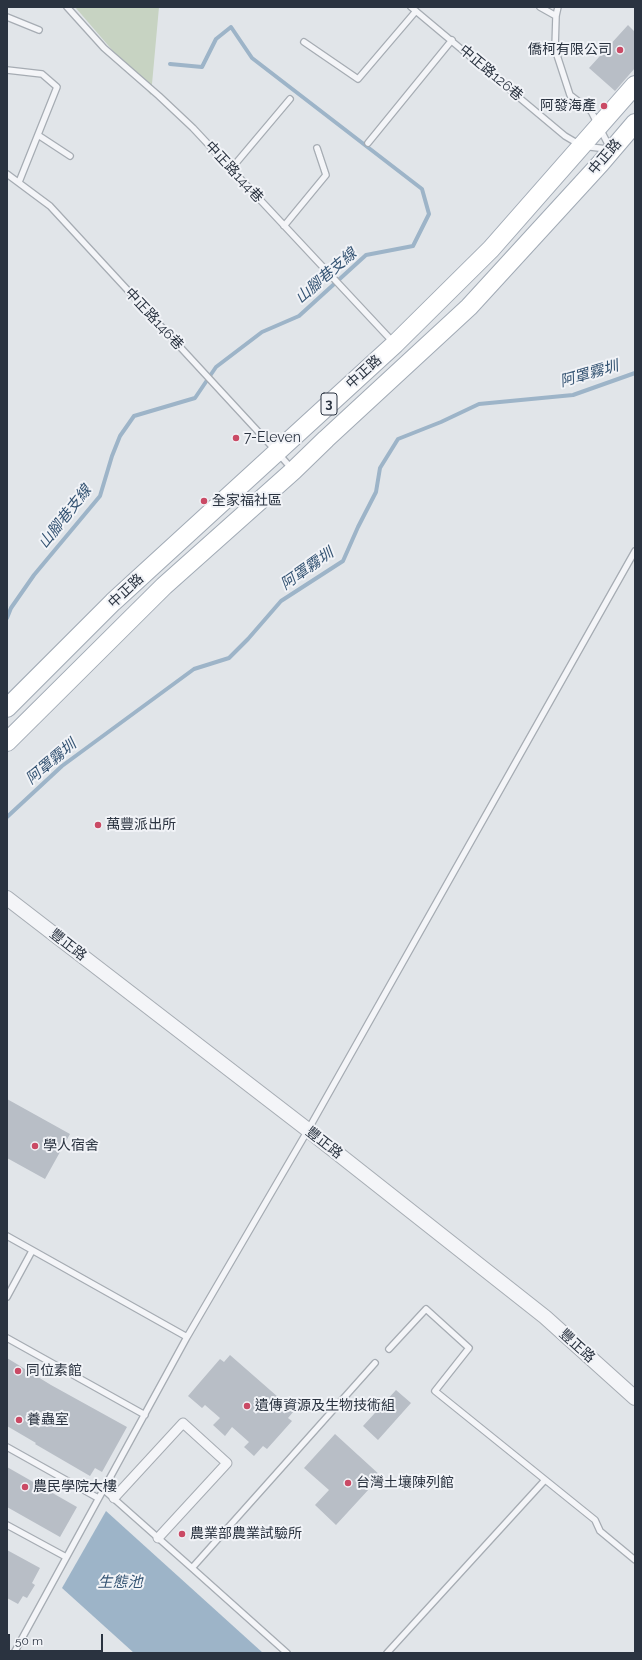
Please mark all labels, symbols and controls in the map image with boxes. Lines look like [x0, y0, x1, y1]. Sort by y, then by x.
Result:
street label: 中正路126巷 [456, 42, 526, 104]
place label: 僑柯有限公司 [528, 42, 612, 58]
marker: 僑柯有限公司 [615, 45, 625, 55]
place label: 阿發海產 [540, 98, 596, 114]
marker: 阿發海產 [599, 101, 609, 111]
street label: 中正路 [585, 136, 625, 178]
street label: 中正路144巷 [202, 138, 266, 206]
water label: 山腳巷支線 [292, 245, 360, 307]
street label: 中正路146巷 [121, 285, 187, 353]
street label: 中正路 [343, 352, 385, 392]
water label: 阿罩霧圳 [558, 357, 620, 391]
road number: 3 [321, 393, 337, 415]
place label: 7-Eleven [244, 430, 301, 446]
marker: 7-Eleven [231, 433, 241, 443]
water label: 山腳巷支線 [35, 482, 95, 552]
place label: 全家福社區 [212, 493, 282, 509]
marker: 全家福社區 [199, 496, 209, 506]
water label: 阿罩霧圳 [277, 544, 337, 594]
street label: 中正路 [105, 571, 147, 611]
water label: 阿罩霧圳 [22, 736, 80, 788]
place label: 萬豐派出所 [106, 817, 176, 833]
marker: 萬豐派出所 [93, 820, 103, 830]
street label: 豐正路 [46, 925, 90, 965]
street label: 豐正路 [302, 1123, 346, 1163]
place label: 學人宿舍 [43, 1138, 99, 1154]
marker: 學人宿舍 [30, 1141, 40, 1151]
street label: 豐正路 [556, 1326, 598, 1366]
place label: 同位素館 [26, 1363, 82, 1379]
marker: 同位素館 [13, 1366, 23, 1376]
place label: 遺傳資源及生物技術組 [255, 1398, 395, 1414]
marker: 遺傳資源及生物技術組 [242, 1401, 252, 1411]
place label: 養蟲室 [27, 1412, 69, 1428]
marker: 養蟲室 [14, 1415, 24, 1425]
place label: 台灣土壤陳列館 [356, 1475, 454, 1491]
marker: 台灣土壤陳列館 [343, 1478, 353, 1488]
place label: 農民學院大樓 [33, 1479, 117, 1495]
marker: 農民學院大樓 [20, 1482, 30, 1492]
place label: 農業部農業試驗所 [190, 1526, 302, 1542]
marker: 農業部農業試驗所 [177, 1529, 187, 1539]
water label: 生態池 [98, 1573, 142, 1591]
scale bar [10, 1626, 105, 1652]
text: 50 m [15, 1634, 43, 1648]

